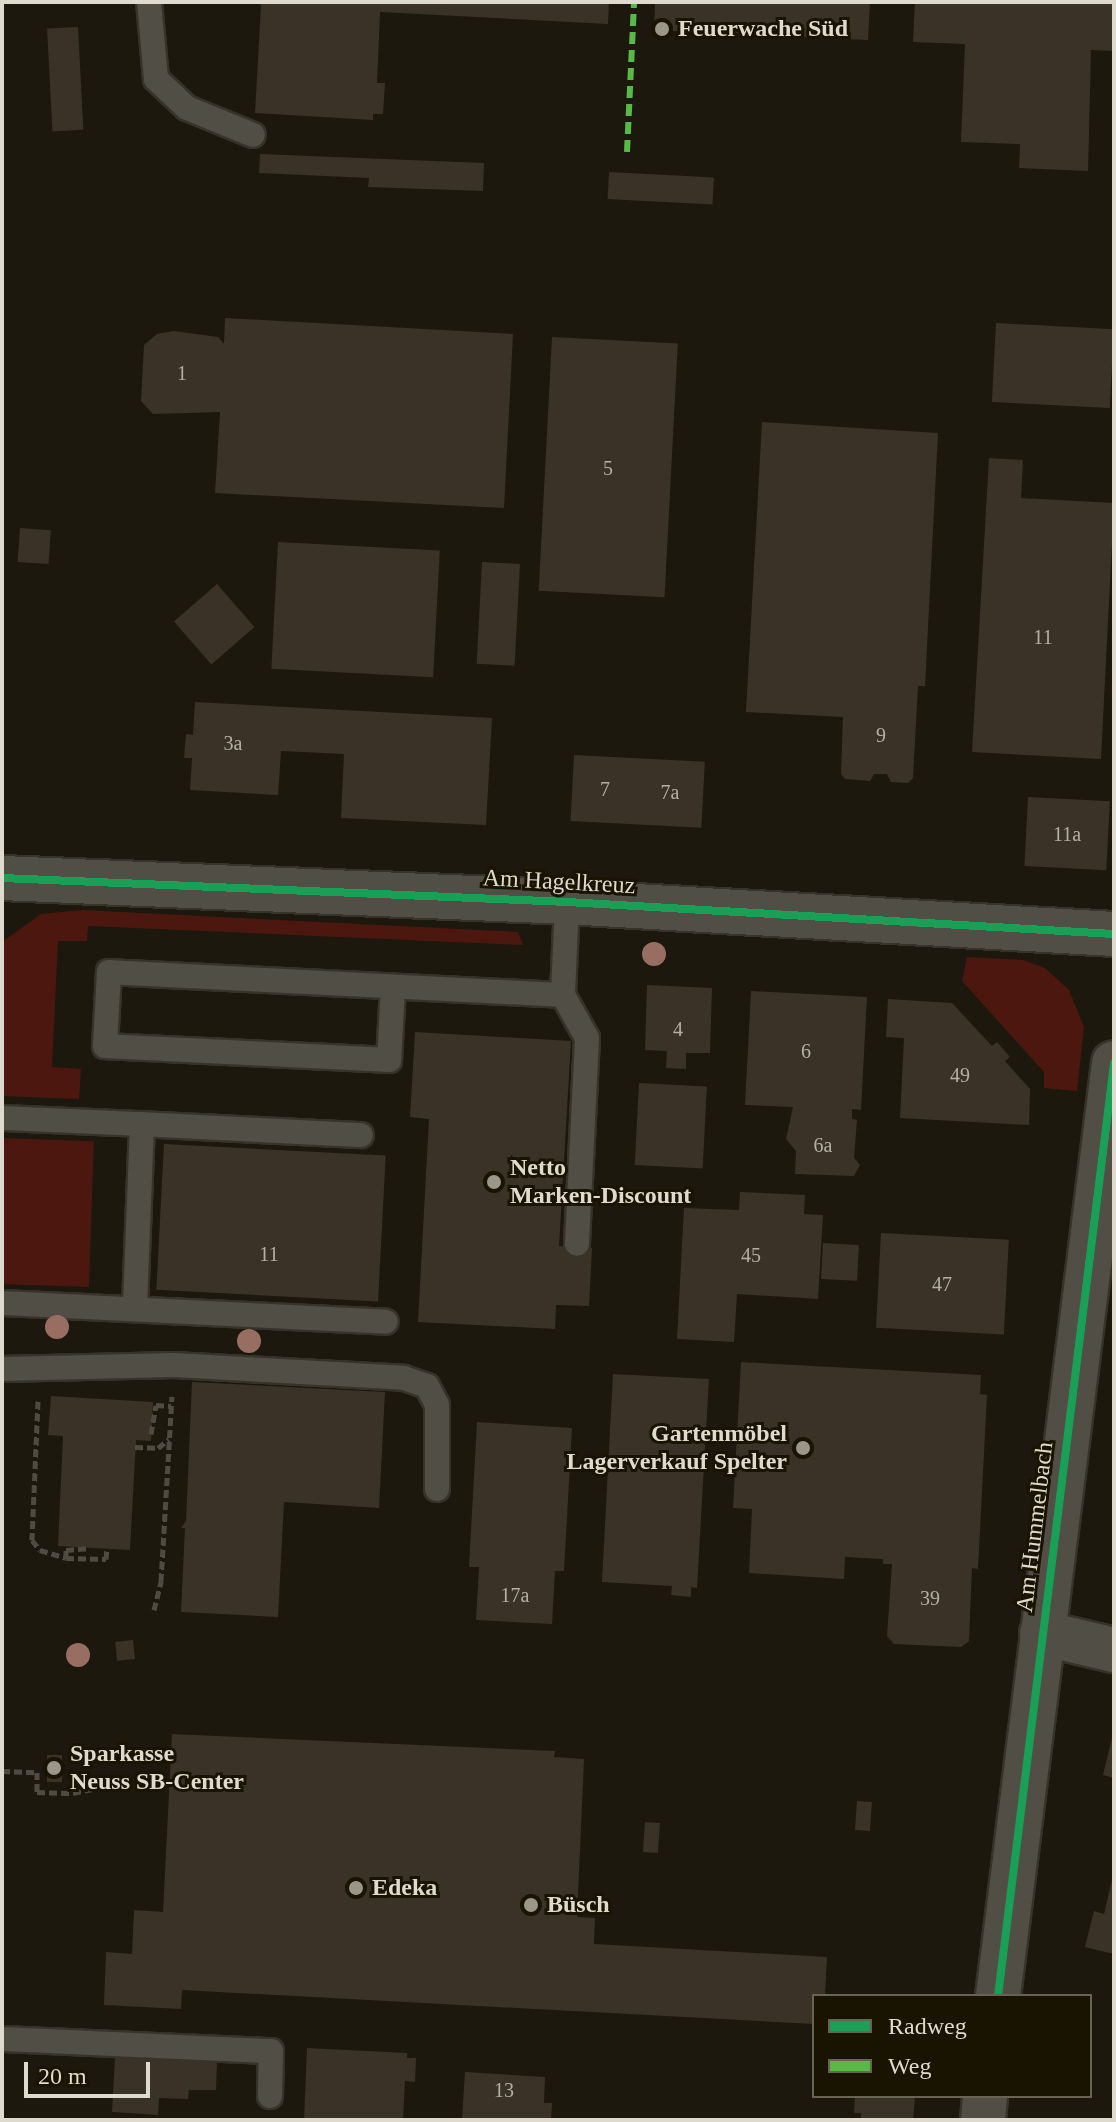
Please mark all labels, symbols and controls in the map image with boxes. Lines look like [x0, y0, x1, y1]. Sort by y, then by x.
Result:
place label: Feuerwache Süd [678, 15, 848, 43]
marker: Feuerwache Süd [653, 20, 671, 38]
house number: 1 [177, 361, 187, 385]
house number: 5 [603, 456, 613, 480]
house number: 11 [1033, 625, 1053, 649]
house number: 9 [876, 723, 886, 747]
house number: 3a [224, 731, 242, 755]
house number: 7 [600, 777, 610, 801]
house number: 7a [661, 780, 679, 804]
house number: 11a [1053, 822, 1081, 846]
street label: Am Hagelkreuz [482, 864, 636, 900]
house number: 4 [673, 1017, 683, 1041]
house number: 6 [801, 1039, 811, 1063]
house number: 49 [950, 1063, 970, 1087]
house number: 6a [814, 1133, 832, 1157]
place label: Netto Marken-Discount [510, 1154, 691, 1210]
marker: Netto Marken-Discount [485, 1173, 503, 1191]
house number: 11 [259, 1242, 279, 1266]
house number: 45 [741, 1243, 761, 1267]
house number: 47 [932, 1272, 952, 1296]
place label: Gartenmöbel Lagerverkauf Spelter [566, 1420, 787, 1476]
marker: Gartenmöbel Lagerverkauf Spelter [794, 1439, 812, 1457]
street label: Am Hummelbach [1010, 1440, 1060, 1614]
house number: 17a [501, 1583, 529, 1607]
house number: 39 [920, 1586, 940, 1610]
place label: Sparkasse Neuss SB-Center [70, 1740, 244, 1796]
marker: Sparkasse Neuss SB-Center [45, 1759, 63, 1777]
place label: Edeka [372, 1874, 437, 1902]
marker: Edeka [347, 1879, 365, 1897]
place label: Büsch [547, 1891, 610, 1919]
marker: Büsch [522, 1896, 540, 1914]
legend [812, 1994, 1092, 2098]
text: Radweg [888, 2013, 967, 2039]
scale bar [28, 2046, 154, 2096]
text: Weg [888, 2053, 931, 2079]
text: 20 m [38, 2063, 87, 2089]
house number: 13 [494, 2078, 514, 2102]

